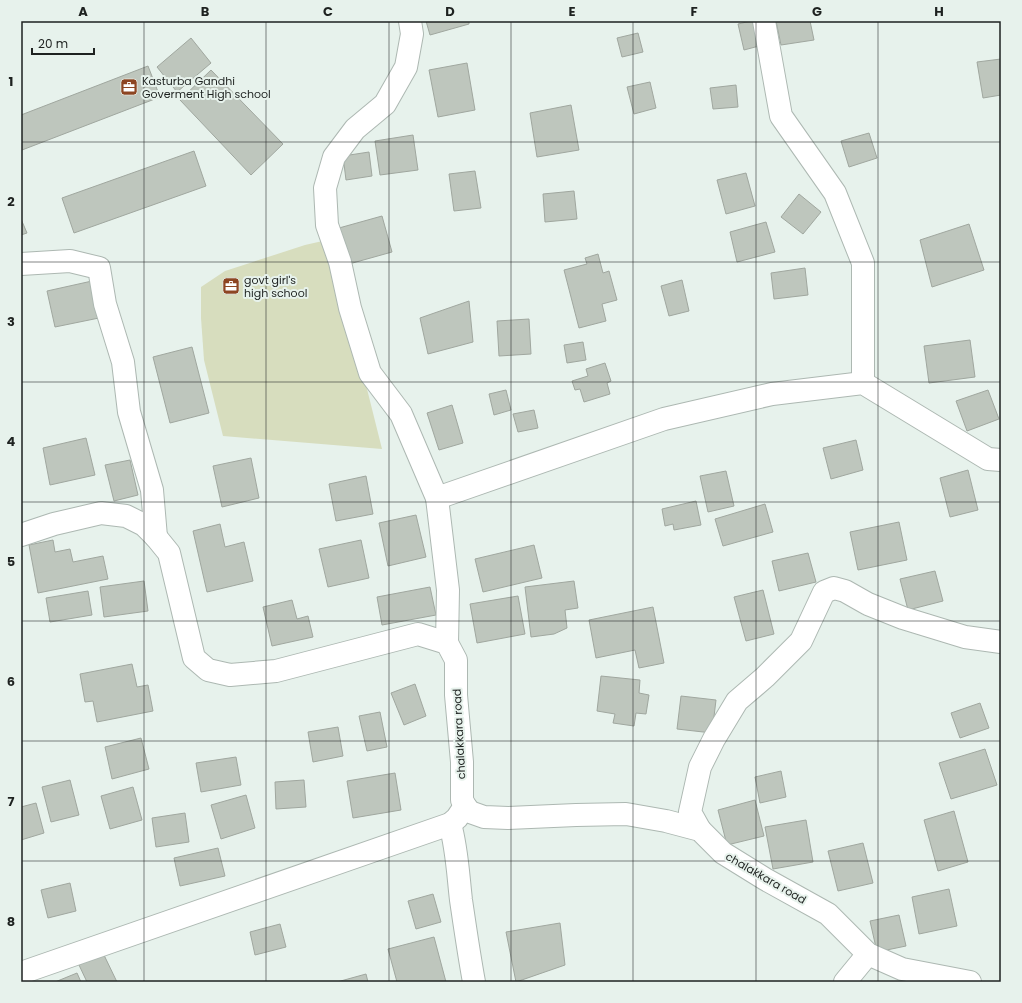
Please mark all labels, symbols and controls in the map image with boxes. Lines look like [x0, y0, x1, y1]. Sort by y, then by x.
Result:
text: A [78, 2, 88, 21]
text: B [201, 2, 210, 21]
text: C [323, 2, 333, 21]
text: D [445, 2, 455, 21]
text: E [568, 2, 576, 21]
text: F [690, 2, 698, 21]
text: G [812, 2, 822, 21]
text: H [934, 2, 944, 21]
scale bar [32, 30, 94, 56]
text: 20 m [38, 35, 68, 52]
text: 1 [9, 72, 13, 91]
place label: Kasturba Gandhi Goverment High school [142, 73, 271, 102]
office icon: Kasturba Gandhi Goverment High school [119, 77, 139, 97]
text: 2 [7, 192, 15, 211]
place label: govt girl's high school [244, 272, 307, 301]
office icon: govt girl's high school [221, 276, 241, 296]
text: 3 [7, 312, 15, 331]
text: 4 [7, 432, 16, 451]
text: 5 [7, 552, 15, 571]
text: 6 [7, 672, 15, 691]
street label: chalakkara road [449, 688, 469, 780]
text: 7 [8, 792, 15, 811]
street label: chalakkara road [723, 848, 809, 908]
text: 8 [7, 912, 15, 931]

